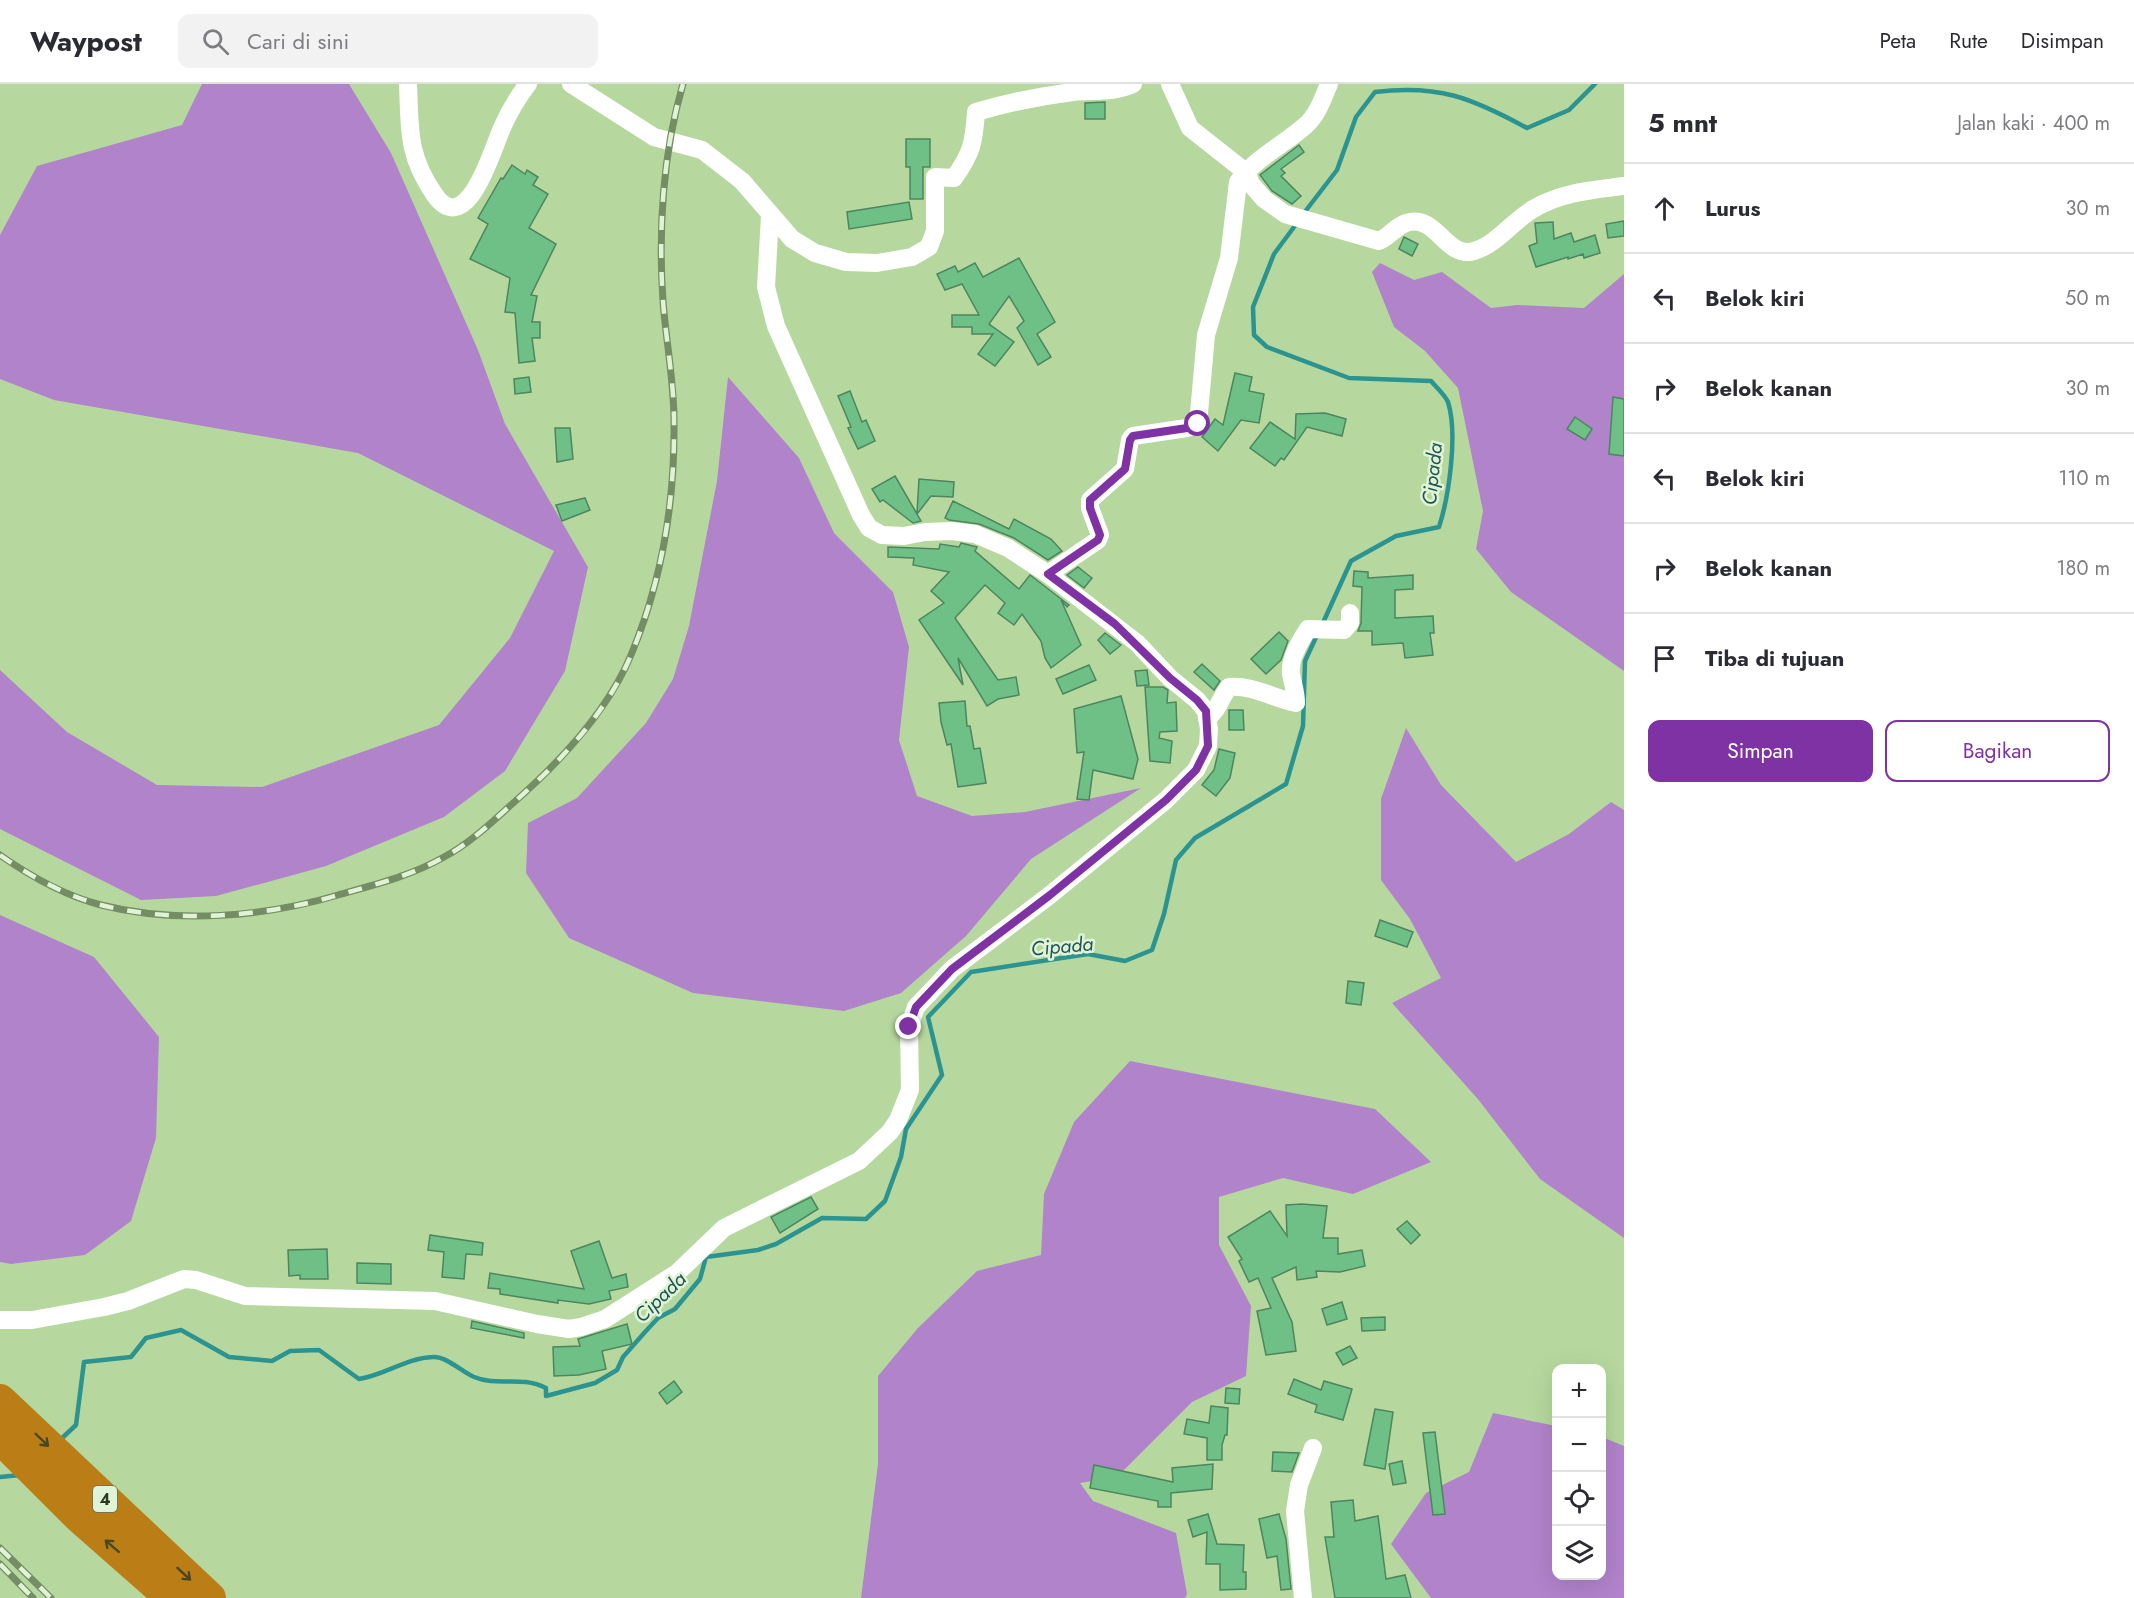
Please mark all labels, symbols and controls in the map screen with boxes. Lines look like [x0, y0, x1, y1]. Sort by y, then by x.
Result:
search box [178, 14, 598, 68]
text: Waypost [30, 21, 142, 62]
icon: search [199, 25, 232, 58]
text: Cari di sini [247, 25, 349, 57]
text: Peta [1879, 26, 1916, 56]
text: Rute [1949, 26, 1988, 56]
text: Disimpan [2021, 26, 2104, 56]
text: 5 mnt [1648, 104, 1717, 142]
text: Jalan kaki · 400 m [1957, 109, 2110, 138]
icon: ahead [1648, 192, 1681, 225]
text: Lurus [1705, 192, 1761, 224]
text: 30 m [2065, 194, 2110, 223]
icon: left [1648, 282, 1681, 315]
text: Belok kiri [1705, 282, 1804, 314]
text: 50 m [2065, 284, 2110, 313]
icon: right [1648, 372, 1681, 405]
text: Belok kanan [1705, 372, 1832, 404]
text: 30 m [2065, 374, 2110, 403]
route start [1184, 410, 1210, 436]
water label: Cipada [1415, 441, 1450, 507]
icon: left [1648, 462, 1681, 495]
text: Belok kiri [1705, 462, 1804, 494]
text: 110 m [2058, 464, 2110, 493]
icon: right [1648, 552, 1681, 585]
text: Belok kanan [1705, 552, 1832, 584]
text: 180 m [2056, 554, 2110, 583]
icon: arrive [1648, 642, 1681, 675]
text: Tiba di tujuan [1705, 642, 1844, 674]
button: Simpan [1648, 720, 1873, 782]
button: Bagikan [1885, 720, 2110, 782]
water label: Cipada [1030, 929, 1094, 964]
route end [895, 1013, 921, 1039]
water label: Cipada [628, 1265, 693, 1330]
map controls [1552, 1364, 1606, 1580]
button: + [1552, 1364, 1606, 1418]
button: − [1552, 1418, 1606, 1472]
one-way arrow [35, 1433, 50, 1447]
button: locate [1552, 1472, 1606, 1526]
road number: 4 [93, 1486, 117, 1512]
button: layers [1552, 1526, 1606, 1580]
one-way arrow [104, 1539, 119, 1553]
one-way arrow [176, 1567, 191, 1581]

